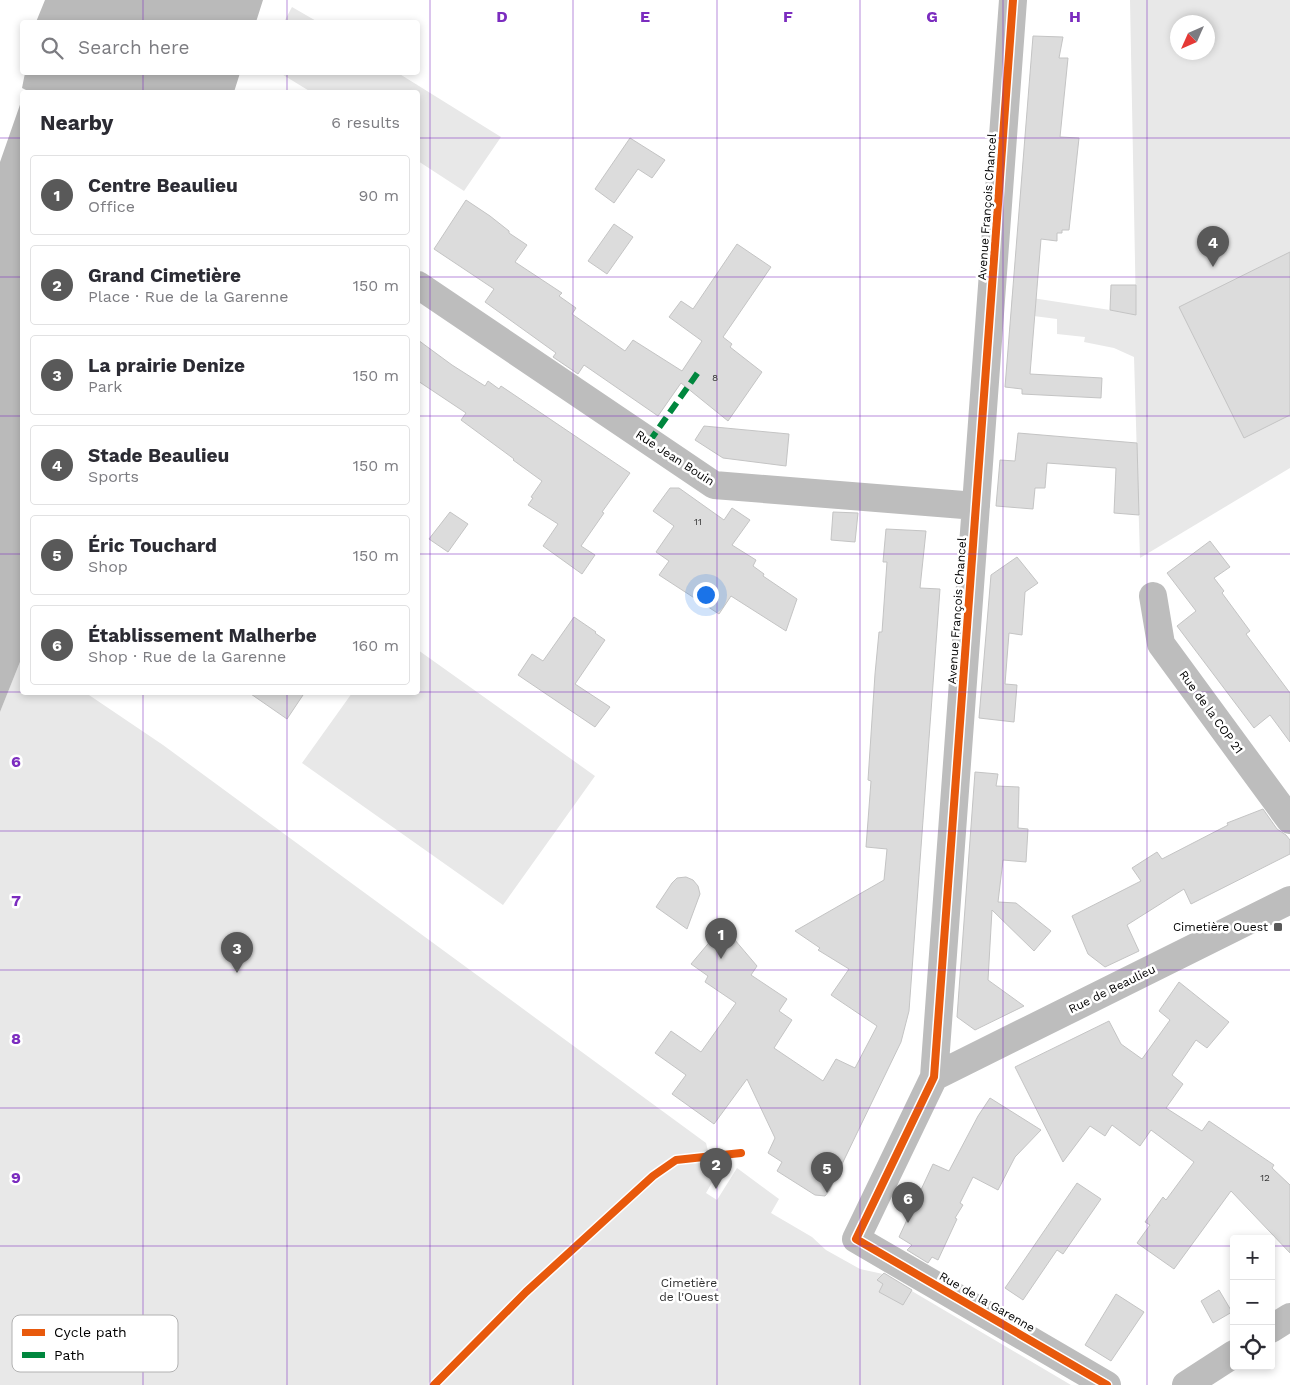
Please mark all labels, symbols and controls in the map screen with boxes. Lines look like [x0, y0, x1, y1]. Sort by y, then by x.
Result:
text: D [496, 7, 508, 26]
text: E [640, 7, 650, 26]
text: F [783, 7, 793, 26]
text: G [926, 7, 938, 26]
text: H [1069, 7, 1081, 26]
north arrow [1170, 15, 1215, 60]
search box [20, 20, 420, 75]
icon: search [38, 34, 66, 62]
text: Search here [78, 36, 189, 59]
text: Nearby [40, 110, 113, 135]
text: 6 results [331, 113, 400, 132]
street label: Avenue François Chancel [975, 133, 999, 281]
text: Centre Beaulieu [88, 174, 238, 197]
text: 1 [54, 186, 60, 205]
text: 90 m [358, 186, 399, 205]
text: Office [88, 197, 135, 216]
pin: 4 [1197, 226, 1229, 267]
text: Grand Cimetière [88, 264, 241, 287]
text: 2 [52, 276, 62, 295]
text: 150 m [353, 276, 399, 295]
text: Place · Rue de la Garenne [88, 287, 288, 306]
text: La prairie Denize [88, 354, 245, 377]
text: 3 [52, 366, 62, 385]
text: 150 m [353, 366, 399, 385]
house number: 8 [712, 372, 718, 383]
text: Park [88, 377, 122, 396]
street label: Rue Jean Bouin [633, 427, 717, 489]
text: Stade Beaulieu [88, 444, 229, 467]
text: 4 [52, 456, 62, 475]
text: 150 m [353, 456, 399, 475]
text: Sports [88, 467, 139, 486]
house number: 11 [694, 516, 702, 527]
text: Éric Touchard [88, 534, 217, 557]
street label: Avenue François Chancel [945, 537, 969, 685]
text: 5 [52, 546, 62, 565]
text: 150 m [353, 546, 399, 565]
text: Shop [88, 557, 128, 576]
your location [693, 582, 719, 608]
text: Établissement Malherbe [88, 624, 317, 647]
text: 6 [52, 636, 62, 655]
text: 160 m [352, 636, 399, 655]
text: Shop · Rue de la Garenne [88, 647, 286, 666]
street label: Rue de la COP 21 [1176, 668, 1246, 756]
text: 6 [11, 752, 21, 771]
text: 7 [11, 891, 21, 910]
pin: 1 [705, 918, 737, 959]
place label: Cimetière Ouest [1173, 920, 1268, 934]
marker: Cimetière Ouest [1272, 921, 1284, 933]
pin: 3 [221, 932, 253, 973]
street label: Rue de Beaulieu [1066, 962, 1158, 1016]
text: 8 [11, 1029, 21, 1048]
pin: 2 [700, 1148, 732, 1189]
pin: 5 [811, 1152, 843, 1193]
text: 9 [11, 1168, 21, 1187]
house number: 12 [1260, 1172, 1270, 1183]
pin: 6 [892, 1182, 924, 1223]
map controls [1230, 1235, 1275, 1370]
button: + [1230, 1235, 1275, 1280]
street label: Rue de la Garenne [937, 1269, 1037, 1335]
park label: Cimetière de l'Ouest [659, 1276, 719, 1304]
button: − [1230, 1280, 1275, 1325]
legend [12, 1315, 178, 1372]
text: Cycle path [54, 1324, 127, 1340]
button: locate [1230, 1325, 1275, 1370]
text: Path [54, 1347, 85, 1363]

